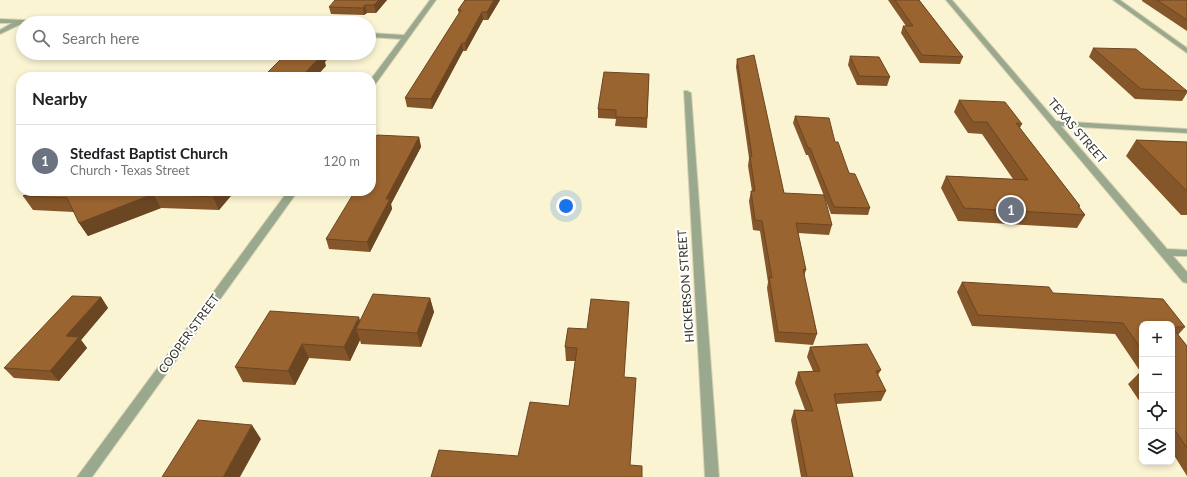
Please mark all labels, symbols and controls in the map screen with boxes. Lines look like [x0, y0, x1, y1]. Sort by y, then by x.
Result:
search box [16, 16, 376, 60]
icon: search [30, 27, 52, 49]
text: Search here [62, 29, 139, 47]
text: Nearby [32, 88, 87, 109]
street label: TEXAS STREET [1045, 95, 1110, 166]
text: Stedfast Baptist Church [70, 144, 228, 162]
text: 1 [41, 153, 49, 169]
text: 120 m [323, 153, 360, 169]
text: Church · Texas Street [70, 162, 190, 178]
pin: 1 [998, 195, 1024, 225]
your location [556, 196, 576, 216]
street label: HICKERSON STREET [674, 229, 697, 343]
street label: COOPER STREET [155, 291, 222, 376]
map controls [1139, 321, 1175, 465]
button: + [1139, 321, 1175, 357]
button: − [1139, 357, 1175, 393]
button: locate [1139, 393, 1175, 429]
button: layers [1139, 429, 1175, 465]

